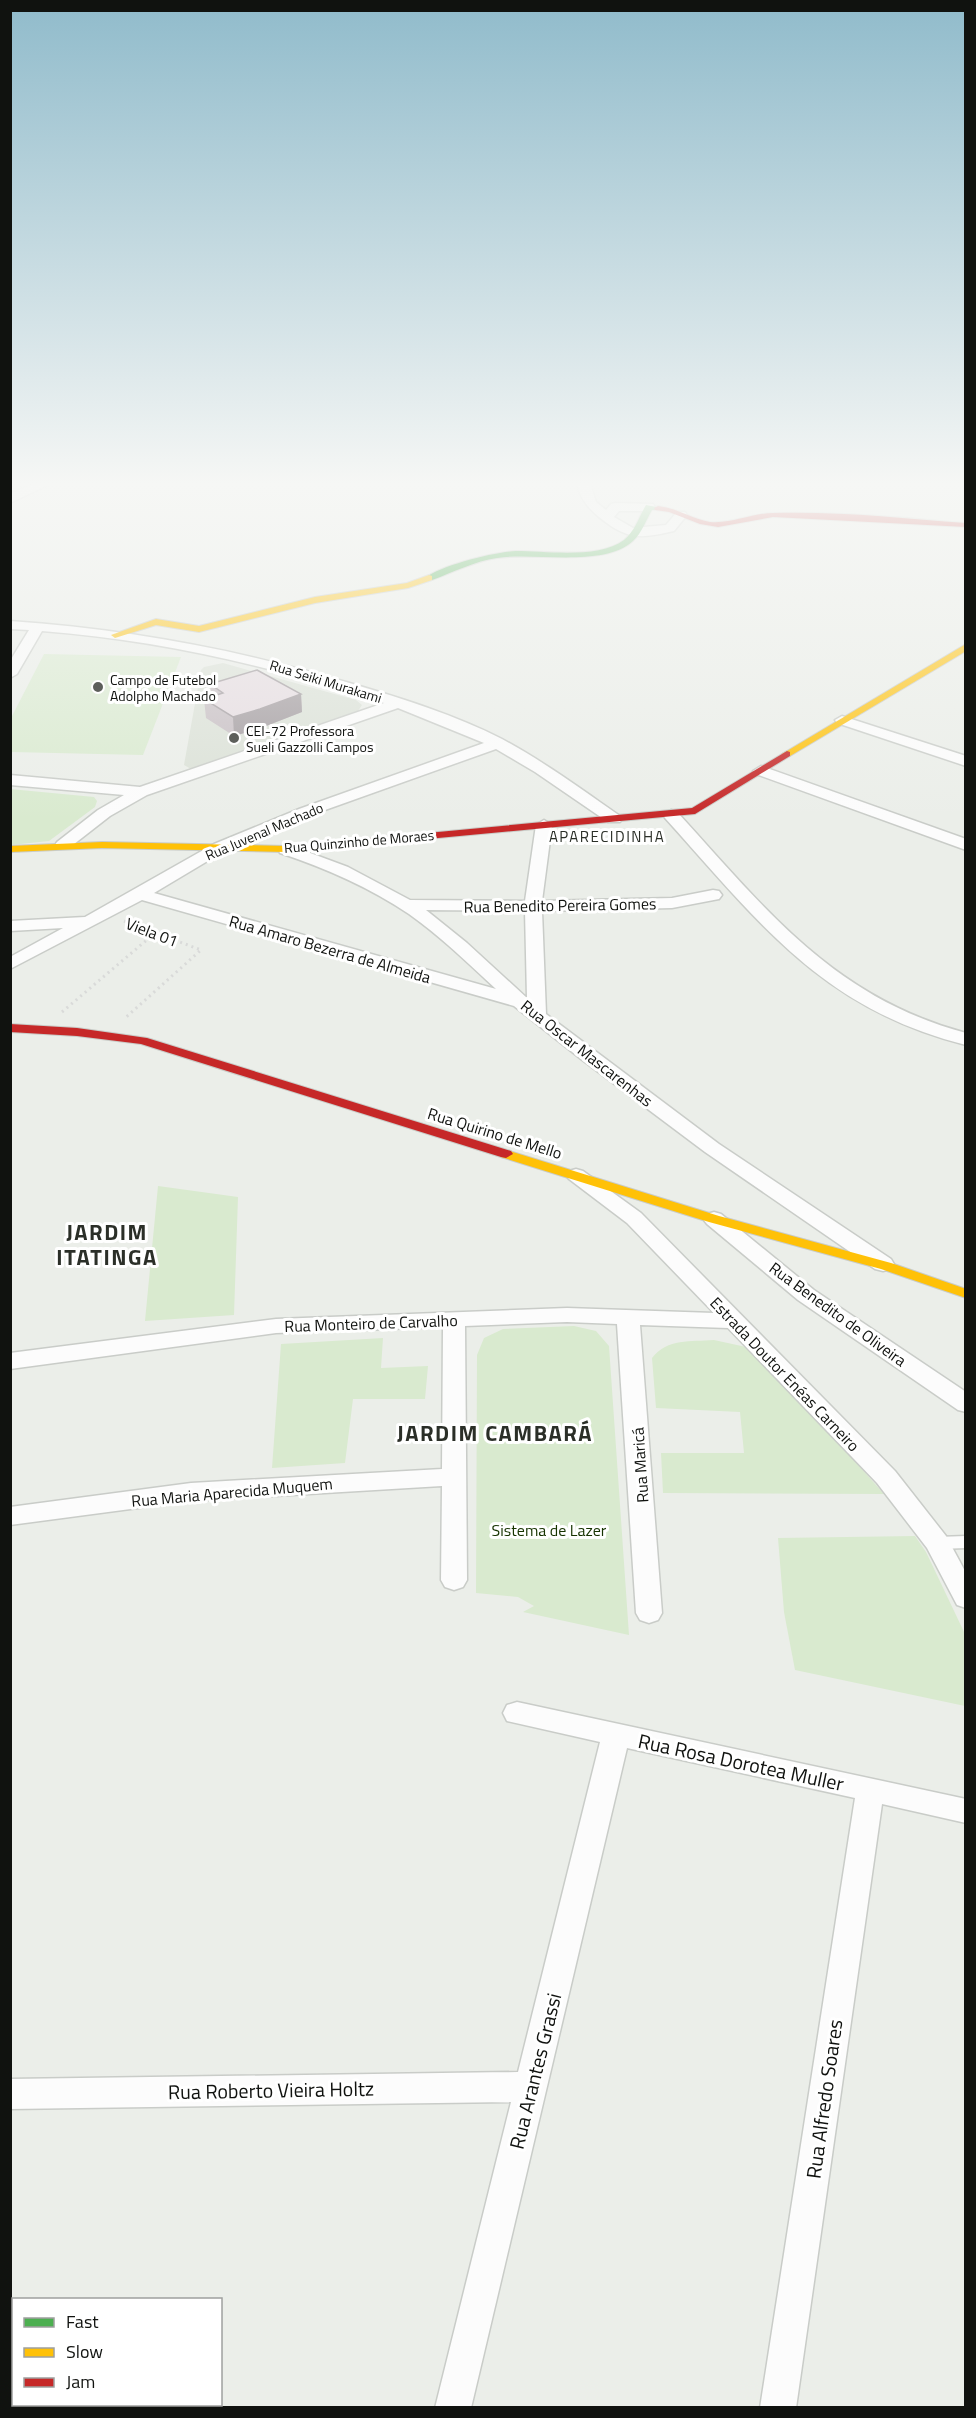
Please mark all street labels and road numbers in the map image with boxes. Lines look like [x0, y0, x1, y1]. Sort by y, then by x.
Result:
street label: Rua Seiki Murakami [267, 654, 385, 708]
street label: Rua Juvenal Machado [202, 797, 326, 865]
street label: Rua Quinzinho de Moraes [283, 824, 435, 858]
street label: Rua Benedito Pereira Gomes [463, 891, 657, 919]
street label: Rua Amaro Bezerra de Almeida [226, 909, 434, 989]
street label: Viela 01 [122, 911, 182, 953]
street label: Rua Oscar Mascarenhas [516, 994, 658, 1112]
street label: Rua Quirino de Mello [425, 1101, 565, 1165]
street label: Rua Benedito de Oliveira [764, 1256, 912, 1372]
street label: Estrada Doutor Enéas Carneiro [705, 1291, 865, 1457]
street label: Rua Monteiro de Carvalho [284, 1308, 458, 1338]
street label: Rua Maricá [625, 1427, 655, 1503]
street label: Rua Maria Aparecida Muquem [130, 1471, 334, 1513]
street label: Rua Rosa Dorotea Muller [635, 1725, 847, 1799]
street label: Rua Arantes Grassi [501, 1990, 569, 2152]
street label: Rua Alfredo Soares [797, 2017, 851, 2181]
street label: Rua Roberto Vieira Holtz [168, 2073, 374, 2107]

